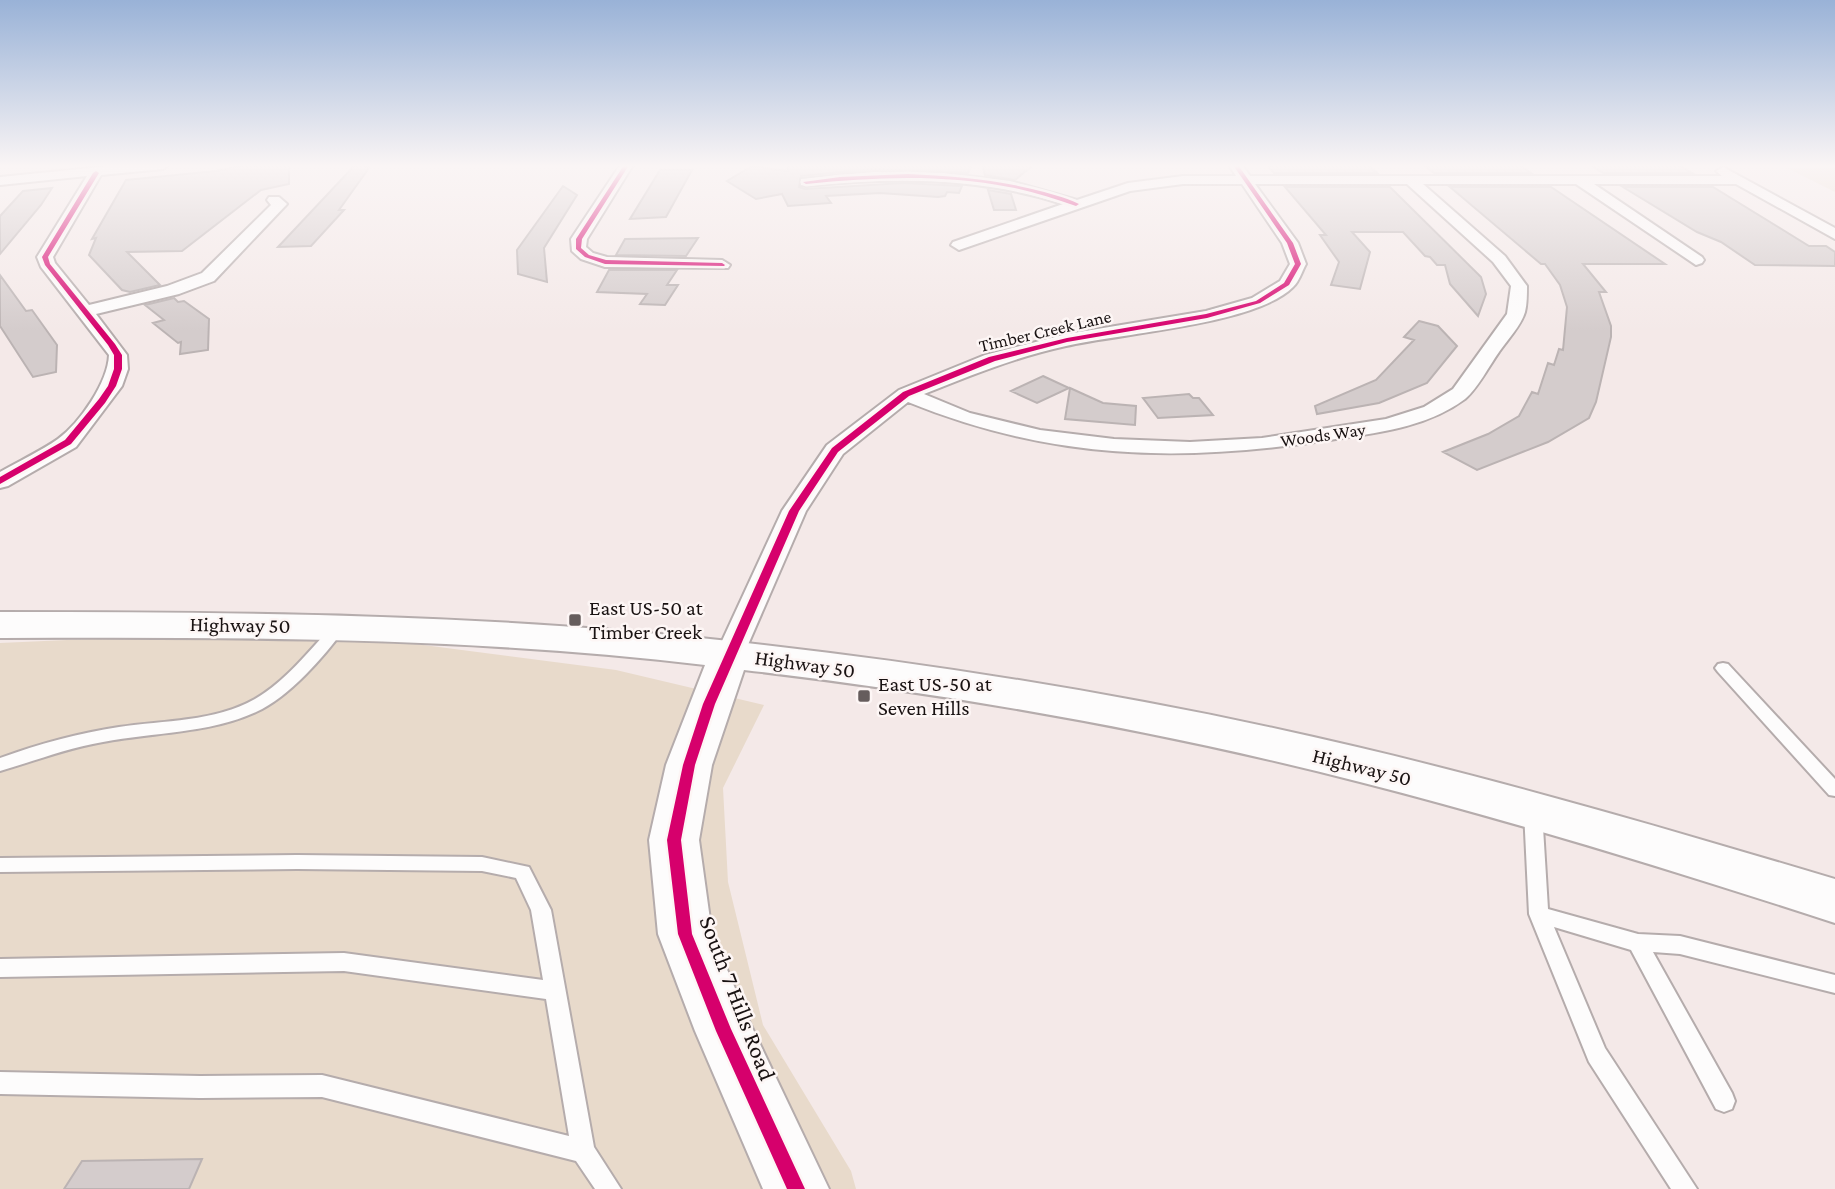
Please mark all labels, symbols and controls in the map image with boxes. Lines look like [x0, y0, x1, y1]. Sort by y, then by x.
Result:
street label: Timber Creek Lane [977, 306, 1113, 356]
street label: Woods Way [1279, 419, 1368, 451]
place label: East US-50 at Timber Creek [589, 596, 704, 644]
street label: Highway 50 [189, 612, 291, 638]
marker: East US-50 at Timber Creek [567, 612, 583, 628]
street label: Highway 50 [753, 645, 857, 683]
place label: East US-50 at Seven Hills [878, 672, 993, 720]
marker: East US-50 at Seven Hills [856, 688, 872, 704]
street label: Highway 50 [1310, 743, 1414, 791]
street label: South 7 Hills Road [694, 912, 782, 1084]

